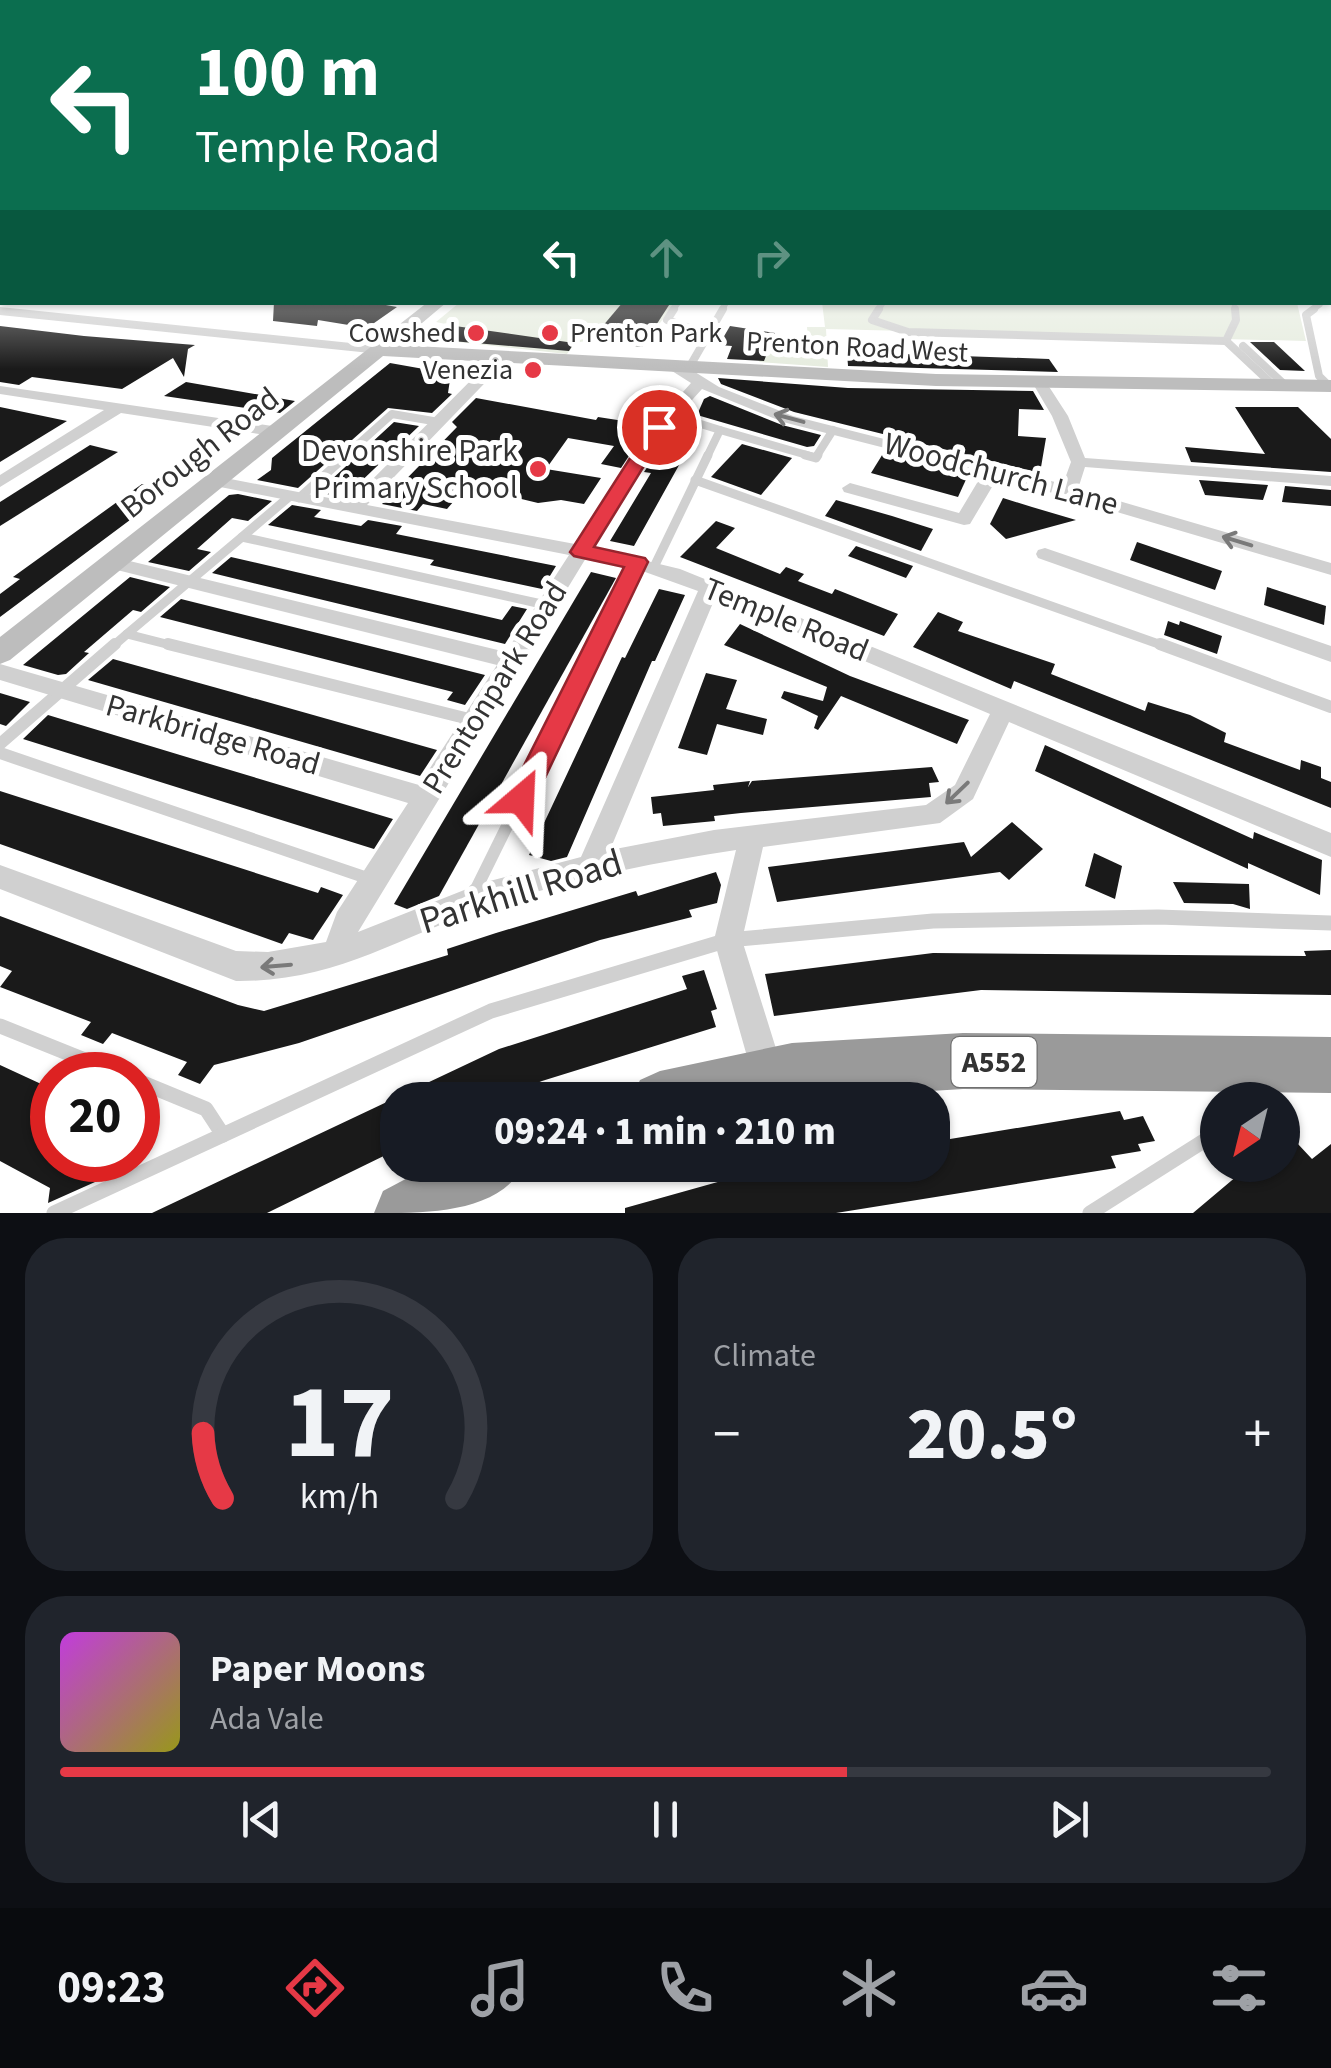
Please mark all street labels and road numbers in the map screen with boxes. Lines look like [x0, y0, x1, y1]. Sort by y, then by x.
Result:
street label: Prenton Road West [745, 321, 969, 373]
street label: Borough Road [111, 376, 289, 530]
street label: Woodchurch Lane [879, 421, 1123, 527]
street label: Temple Road [697, 566, 875, 674]
street label: Prentonpark Road [411, 573, 579, 803]
street label: Parkbridge Road [100, 682, 326, 788]
street label: Parkhill Road [413, 836, 629, 948]
road number: A552 [952, 1037, 1036, 1087]

